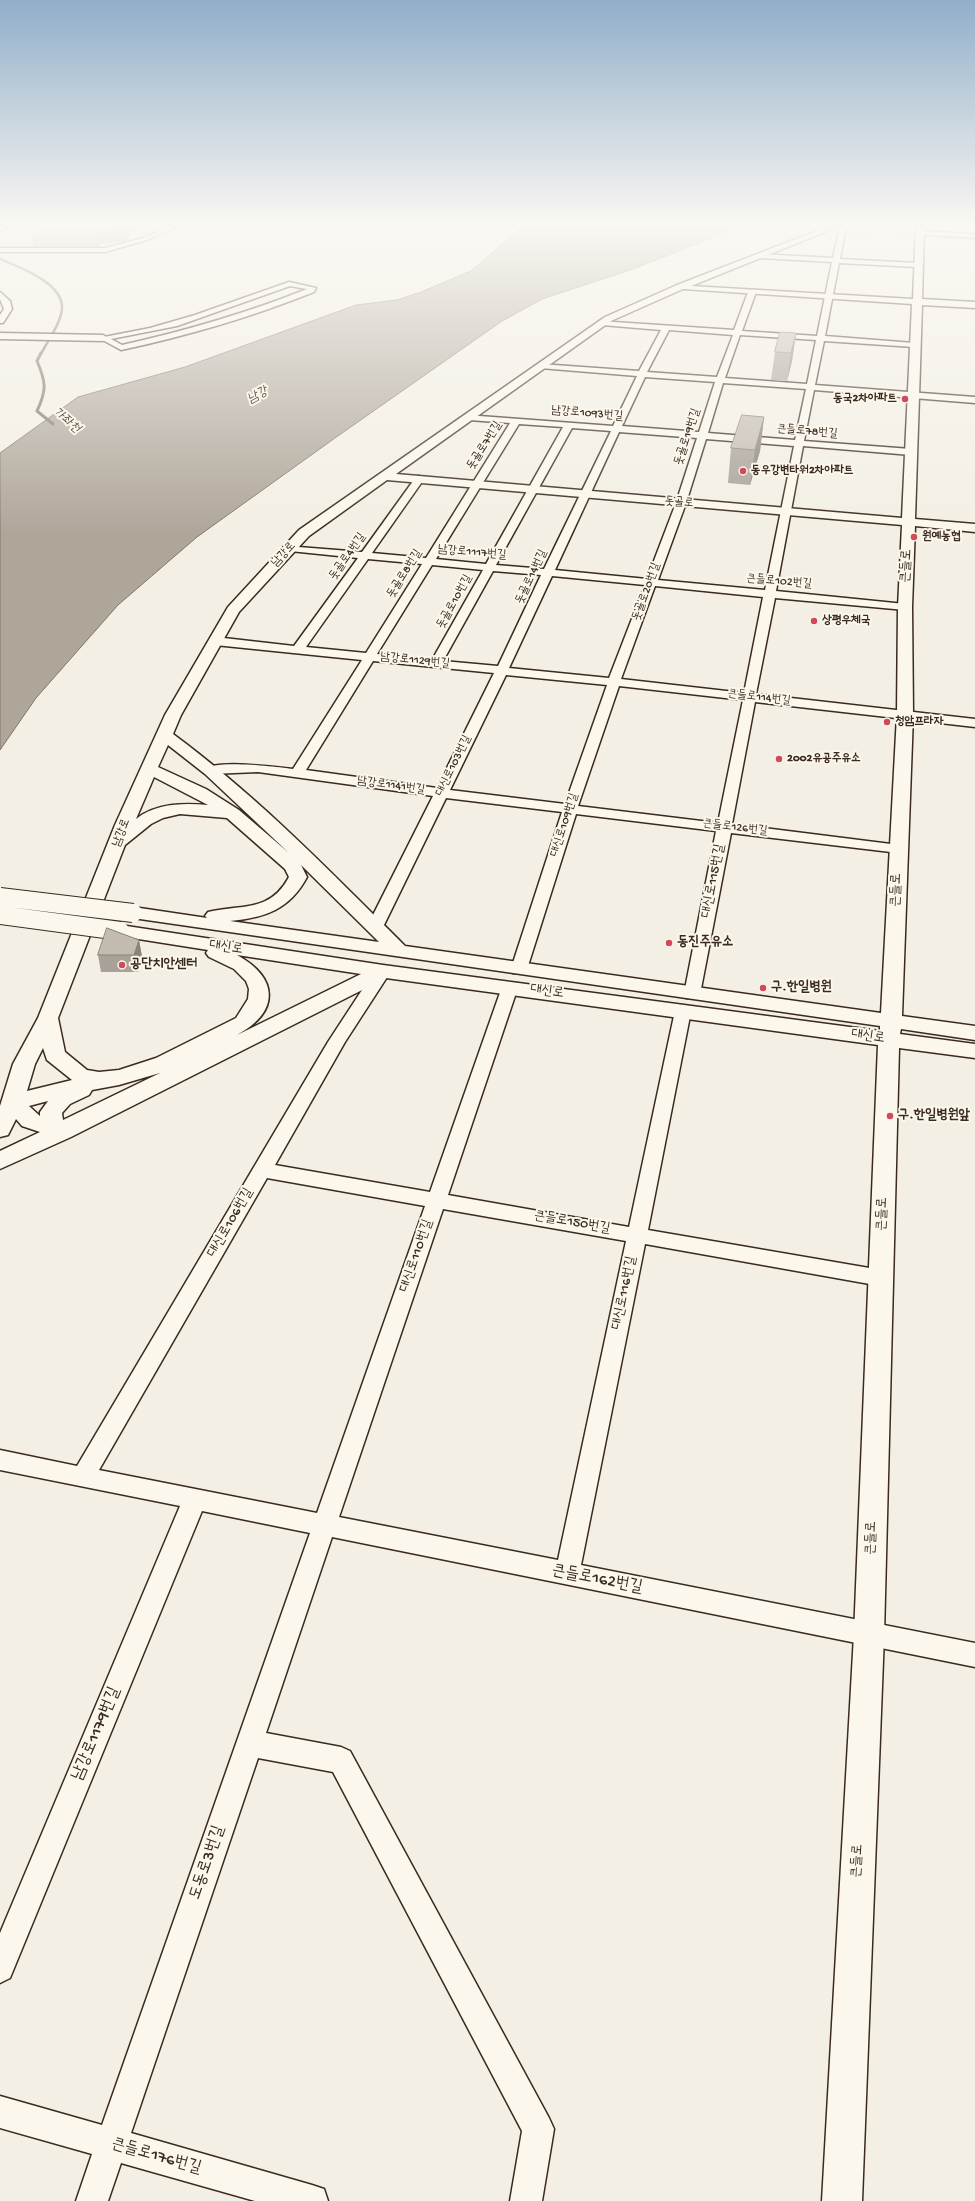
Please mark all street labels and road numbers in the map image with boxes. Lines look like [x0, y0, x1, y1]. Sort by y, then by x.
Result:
street label: 남강로1093번길 [550, 404, 624, 424]
street label: 돗골로19번길 [672, 407, 704, 467]
street label: 돗골로7번길 [464, 419, 506, 473]
street label: 큰들로78번길 [776, 422, 838, 442]
street label: 돗골로 [664, 495, 694, 511]
street label: 돗골로4번길 [327, 531, 369, 583]
street label: 남강로 [269, 539, 299, 571]
street label: 남강로1117번길 [437, 543, 507, 563]
street label: 돗골로8번길 [384, 547, 426, 601]
street label: 돗골로14번길 [513, 547, 551, 607]
street label: 큰들로 [898, 549, 916, 583]
street label: 돗골로20번길 [630, 561, 664, 623]
street label: 돗골로10번길 [434, 572, 476, 632]
street label: 큰들로102번길 [746, 572, 812, 592]
street label: 남강로1129번길 [380, 650, 450, 672]
street label: 큰들로114번길 [727, 687, 791, 709]
street label: 대신로103번길 [433, 733, 475, 799]
street label: 남강로1141번길 [356, 774, 426, 798]
street label: 대신로109번길 [548, 791, 582, 859]
street label: 남강로 [110, 817, 134, 849]
street label: 큰들로126번길 [702, 817, 768, 839]
street label: 대신로115번길 [699, 843, 729, 919]
street label: 큰들로 [888, 873, 906, 907]
street label: 대신로 [208, 937, 244, 959]
street label: 대신로 [529, 981, 565, 1003]
street label: 대신로 [850, 1026, 886, 1048]
street label: 대신로106번길 [204, 1185, 258, 1261]
street label: 큰들로 [874, 1197, 892, 1231]
street label: 큰들로150번길 [532, 1208, 612, 1238]
street label: 대신로110번길 [397, 1218, 437, 1294]
street label: 대신로116번길 [609, 1255, 641, 1331]
street label: 큰들로 [863, 1521, 881, 1555]
street label: 큰들로162번길 [550, 1561, 644, 1599]
street label: 남강로1179번길 [68, 1684, 126, 1784]
street label: 도동로3번길 [186, 1823, 230, 1903]
street label: 큰들로 [849, 1844, 867, 1878]
street label: 큰들로176번길 [109, 2134, 203, 2180]

